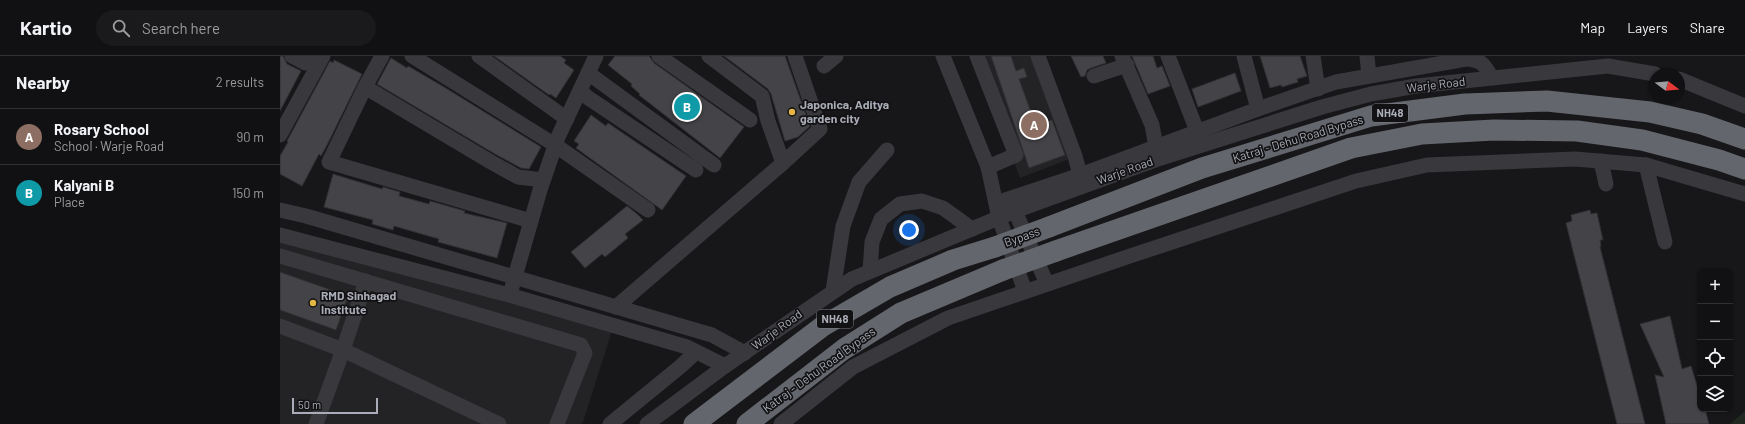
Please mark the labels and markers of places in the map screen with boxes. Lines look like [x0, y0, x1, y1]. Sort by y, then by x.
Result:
pin: B [674, 92, 700, 122]
place label: Japonica, Aditya garden city [800, 97, 889, 125]
marker: Japonica, Aditya garden city [787, 107, 797, 117]
pin: A [1021, 110, 1047, 140]
place label: RMD Sinhagad Institute [321, 288, 396, 316]
marker: RMD Sinhagad Institute [308, 298, 318, 308]

